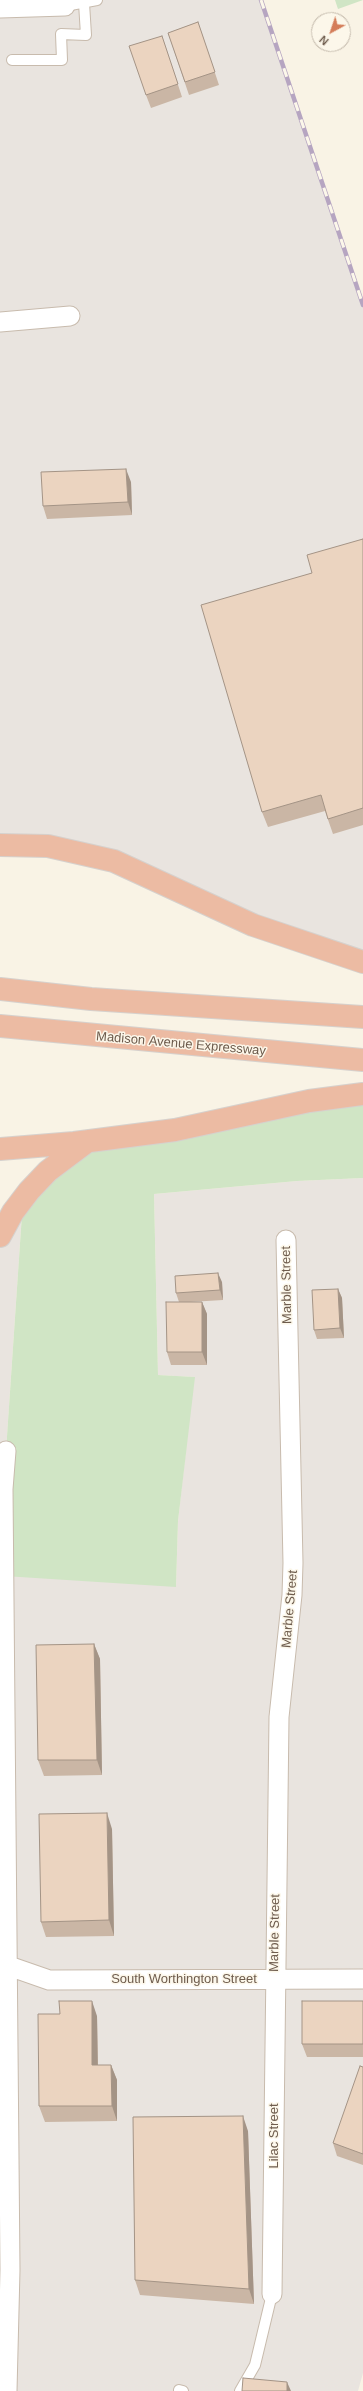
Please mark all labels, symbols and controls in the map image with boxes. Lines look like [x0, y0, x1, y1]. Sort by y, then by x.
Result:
north arrow [311, 12, 351, 52]
text: N [317, 33, 331, 48]
street label: Madison Avenue Expressway [95, 1029, 267, 1059]
street label: Marble Street [279, 1246, 295, 1324]
street label: Marble Street [279, 1569, 301, 1649]
street label: Marble Street [267, 1894, 283, 1972]
street label: South Worthington Street [111, 1971, 257, 1987]
street label: Lilac Street [266, 2103, 282, 2169]

